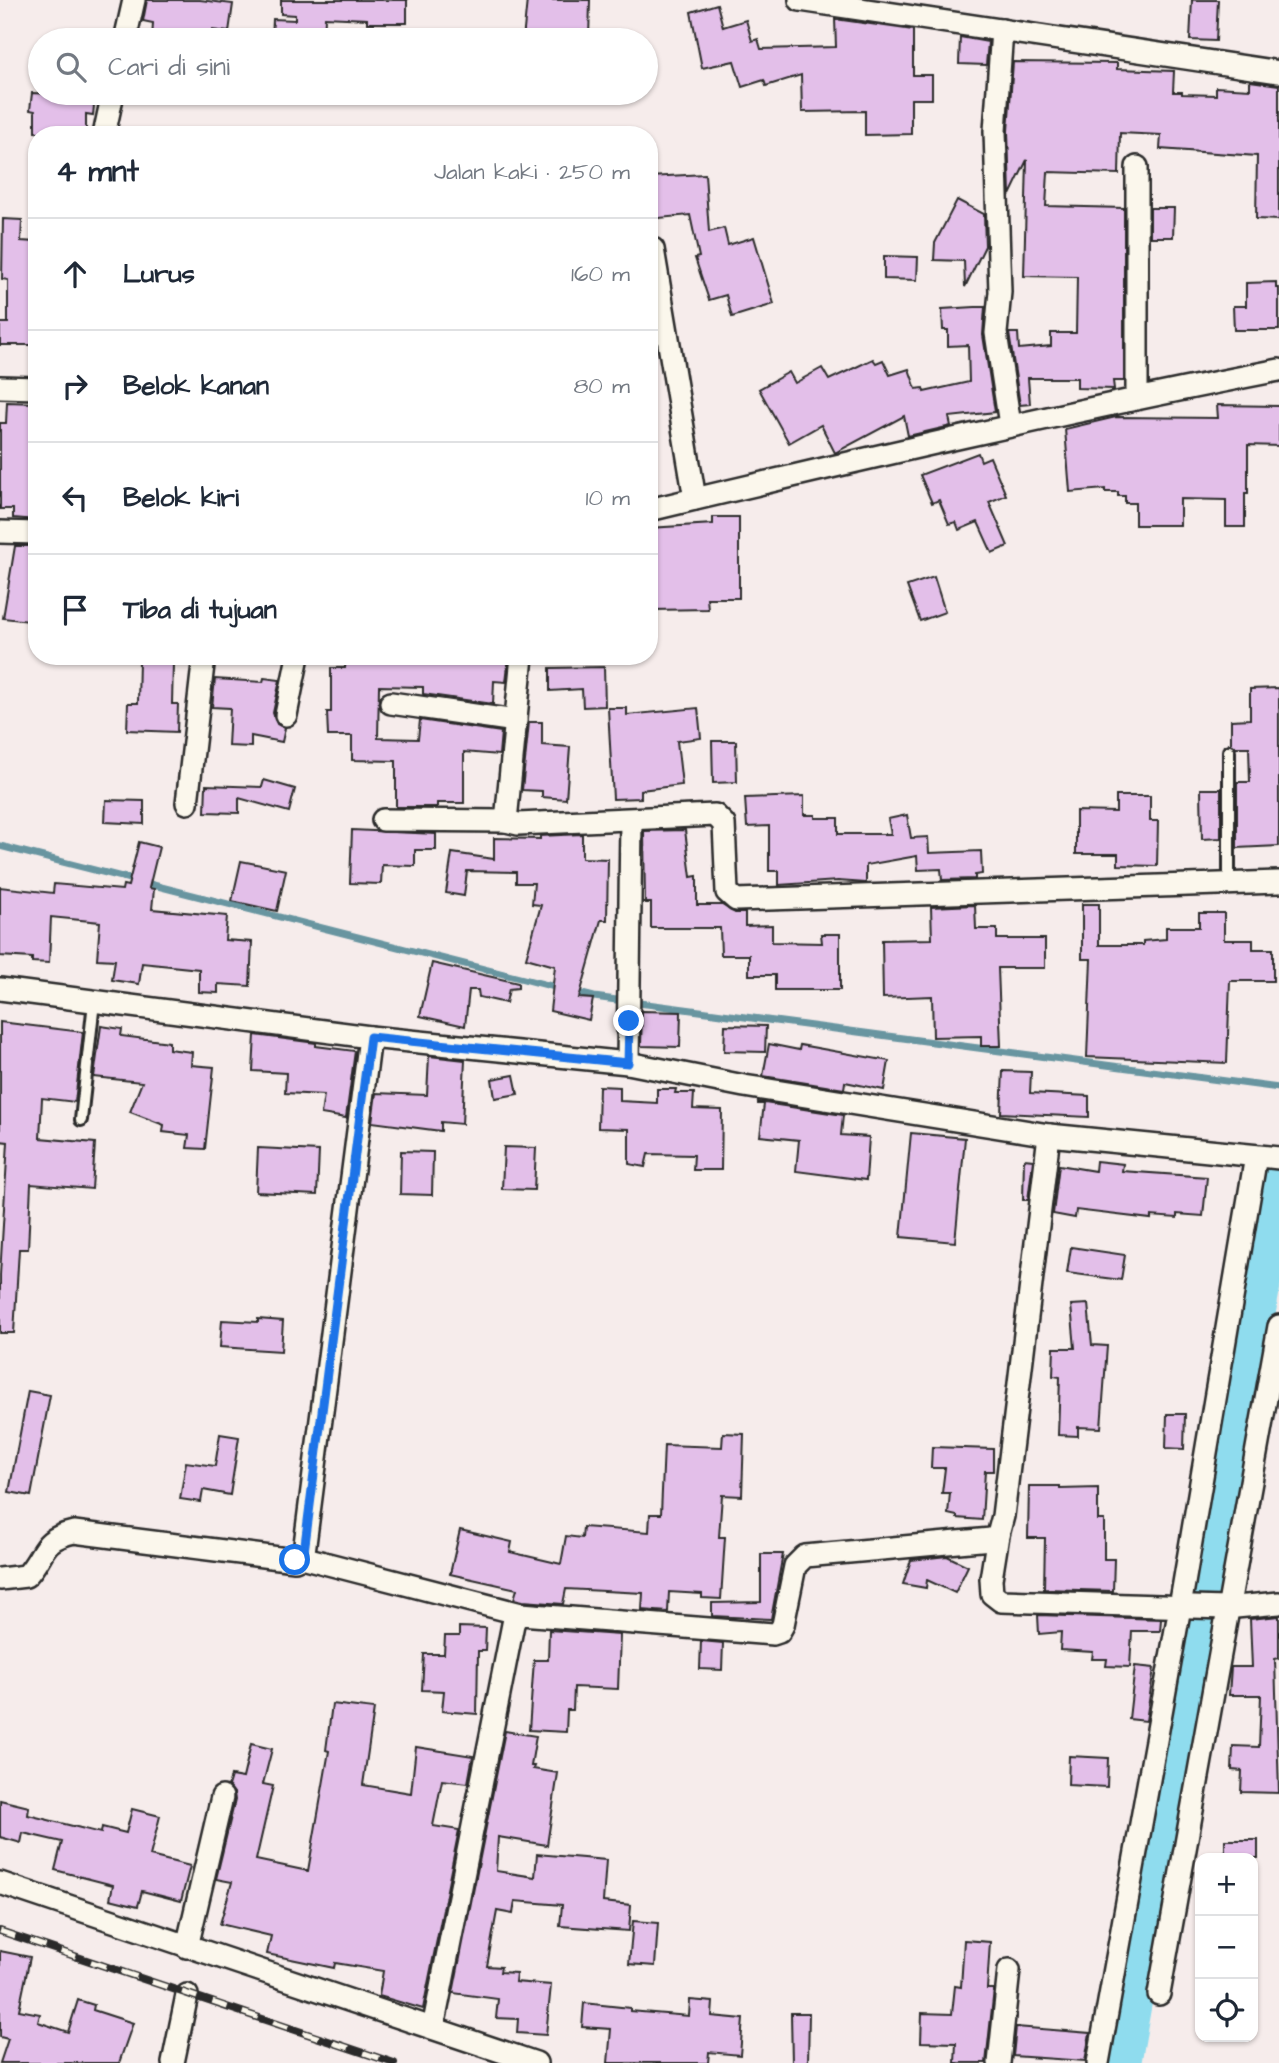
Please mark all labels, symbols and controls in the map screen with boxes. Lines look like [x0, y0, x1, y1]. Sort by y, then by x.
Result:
search box [28, 28, 658, 105]
icon: search [52, 48, 90, 86]
text: Cari di sini [108, 49, 230, 85]
text: 4 mnt [56, 151, 139, 193]
text: Jalan kaki · 250 m [434, 156, 630, 188]
icon: ahead [56, 255, 94, 293]
text: Lurus [123, 256, 195, 292]
text: 160 m [571, 258, 630, 290]
icon: right [56, 367, 94, 405]
text: Belok kanan [123, 368, 269, 404]
text: 80 m [573, 370, 630, 402]
icon: left [56, 479, 94, 517]
text: Belok kiri [123, 480, 239, 516]
text: 10 m [585, 482, 630, 514]
icon: arrive [56, 591, 94, 629]
text: Tiba di tujuan [123, 592, 277, 628]
route end [613, 1005, 644, 1036]
route start [279, 1544, 310, 1575]
map controls [1195, 1853, 1258, 2042]
button: + [1195, 1853, 1258, 1916]
button: − [1195, 1916, 1258, 1979]
button: locate [1195, 1979, 1258, 2042]

